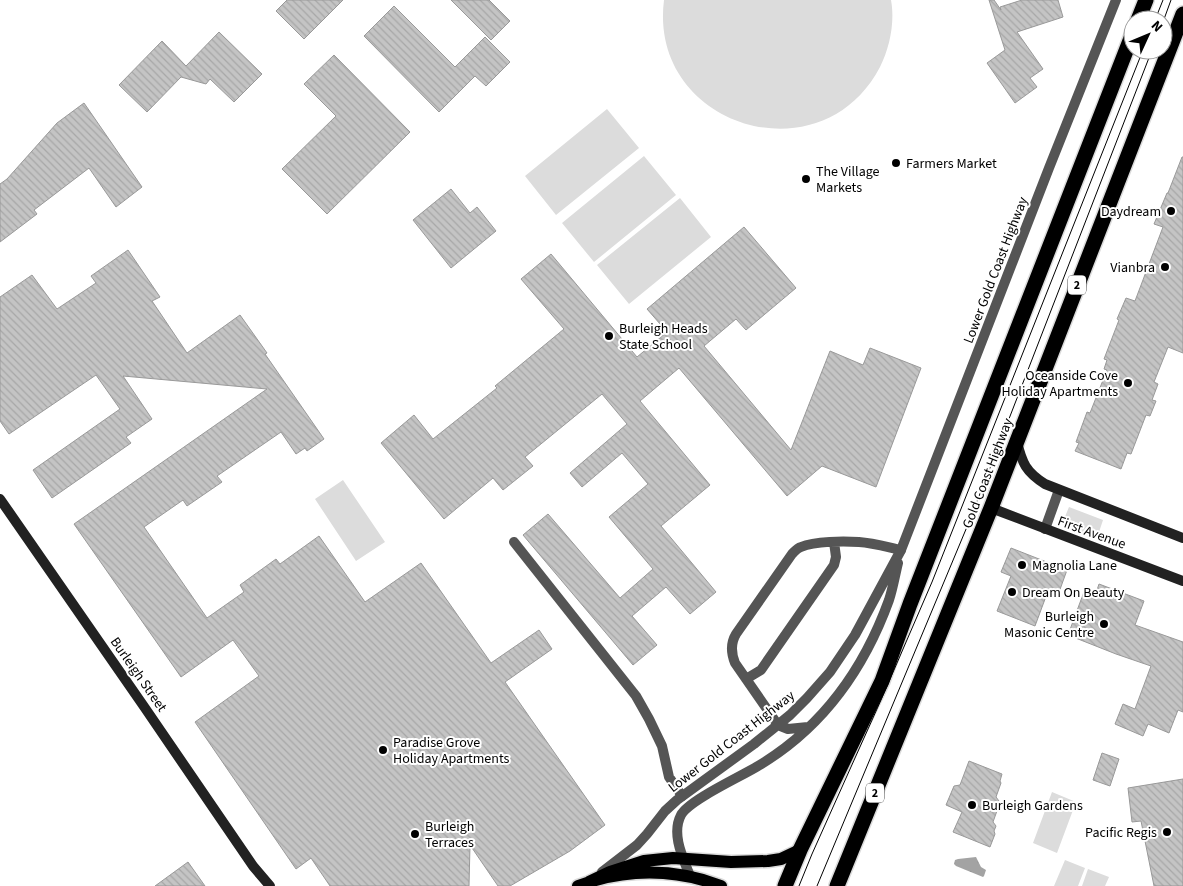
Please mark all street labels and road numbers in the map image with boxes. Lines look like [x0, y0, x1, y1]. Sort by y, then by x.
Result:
street label: Lower Gold Coast Highway [959, 194, 1033, 347]
road number: 2 [1068, 276, 1086, 294]
street label: Gold Coast Highway [958, 415, 1018, 531]
street label: First Avenue [1055, 511, 1129, 555]
street label: Burleigh Street [105, 633, 172, 716]
street label: Lower Gold Coast Highway [664, 686, 799, 798]
road number: 2 [866, 784, 884, 802]

